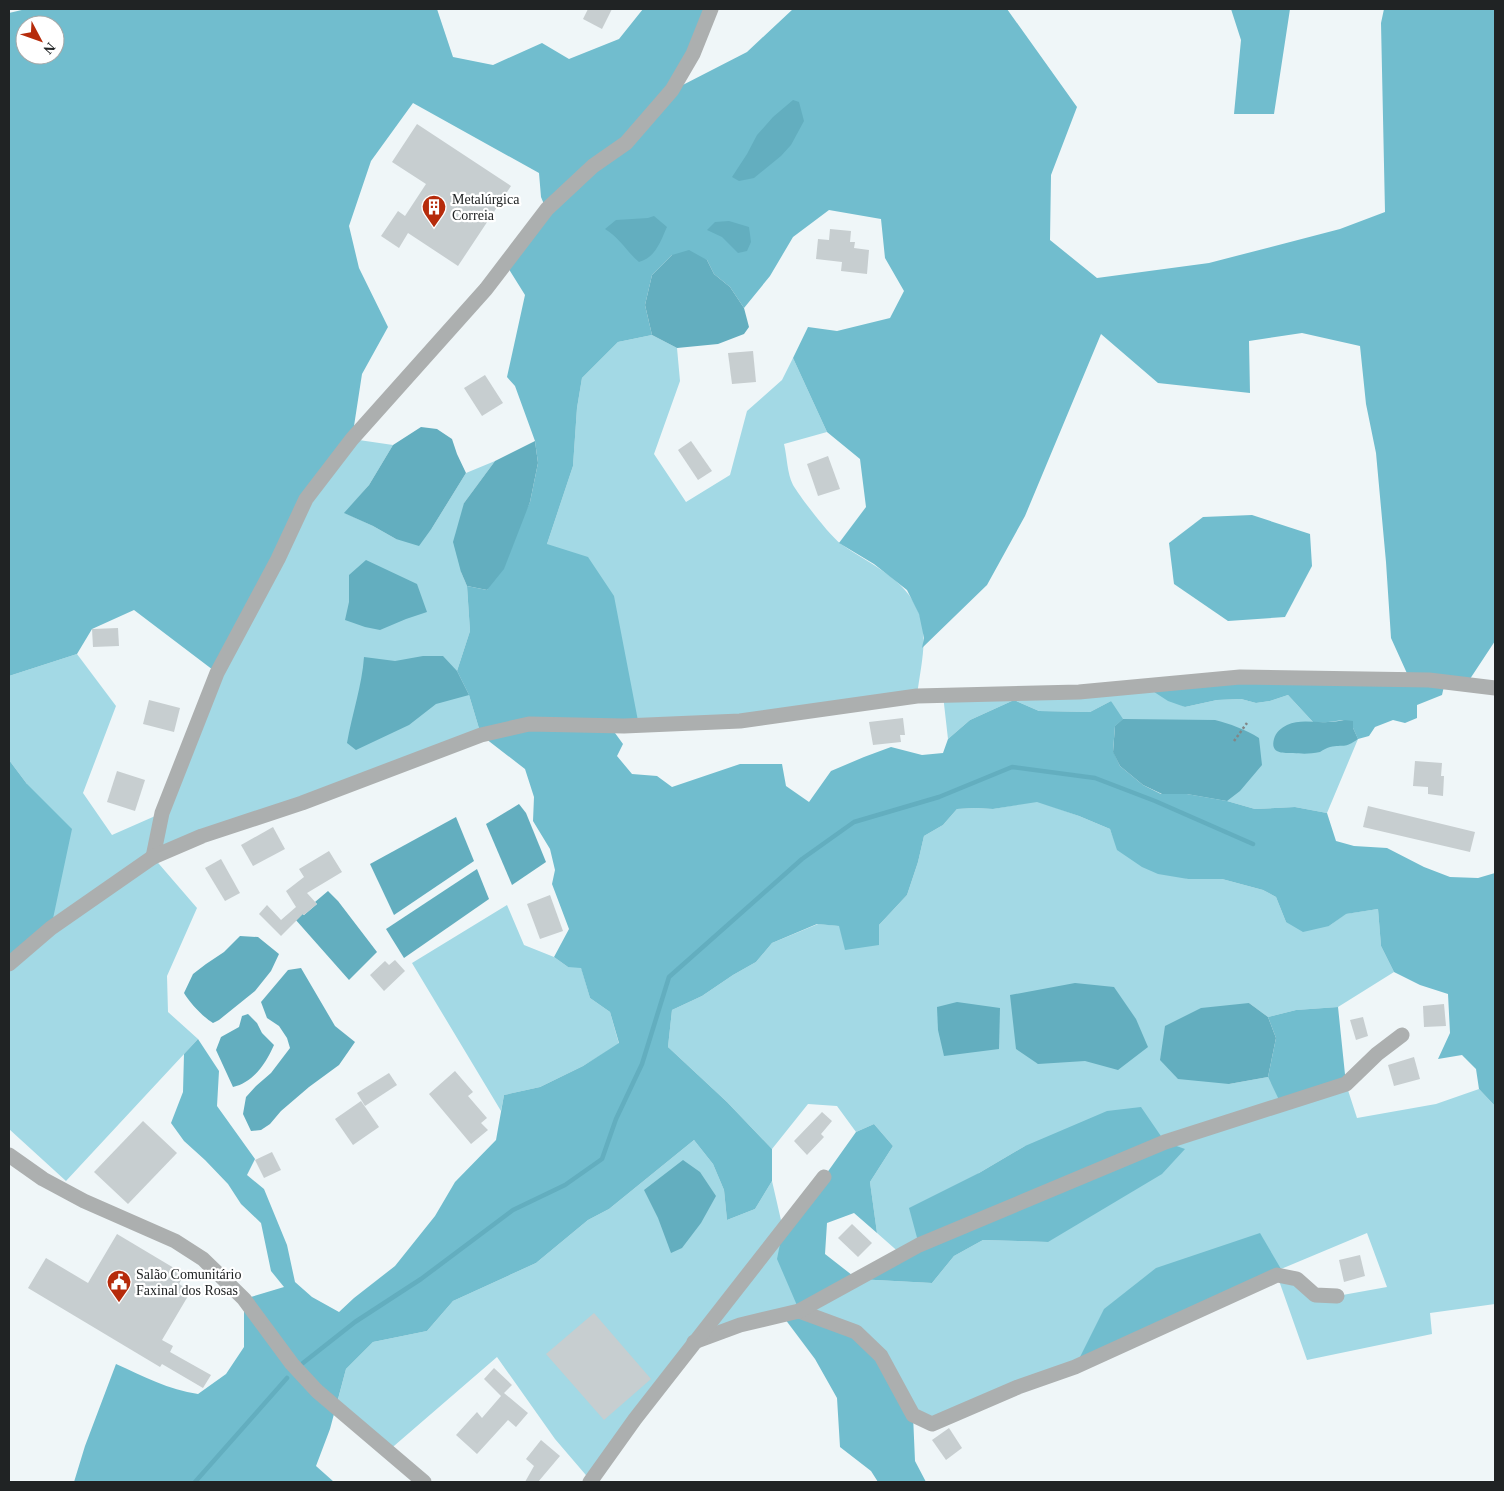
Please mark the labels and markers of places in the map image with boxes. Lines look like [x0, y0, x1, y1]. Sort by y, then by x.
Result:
place label: Metalúrgica Correia [452, 192, 520, 223]
building icon: Metalúrgica Correia [421, 194, 447, 228]
place label: Salão Comunitário Faxinal dos Rosas [136, 1267, 241, 1298]
public building icon: Salão Comunitário Faxinal dos Rosas [106, 1269, 132, 1303]

